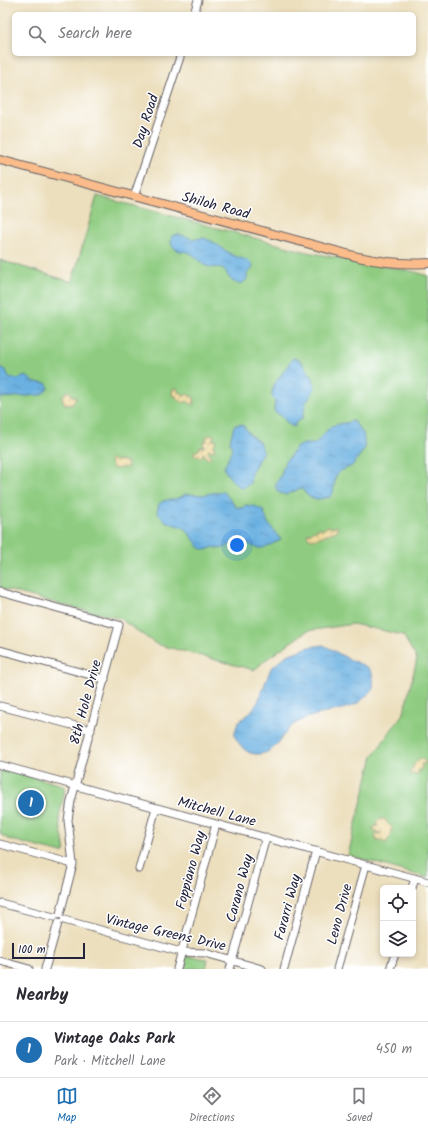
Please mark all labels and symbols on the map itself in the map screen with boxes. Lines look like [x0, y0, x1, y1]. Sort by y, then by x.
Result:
street label: Day Road [127, 90, 165, 151]
street label: Shiloh Road [179, 186, 253, 226]
your location [227, 535, 247, 555]
street label: 8th Hole Drive [64, 657, 108, 747]
pin: 1 [18, 788, 44, 818]
street label: Mitchell Lane [175, 791, 259, 833]
street label: Foppiano Way [170, 828, 212, 912]
street label: Carano Way [220, 851, 260, 925]
street label: Fararri Way [269, 871, 307, 943]
street label: Leno Drive [321, 881, 359, 947]
street label: Vintage Greens Drive [103, 908, 229, 958]
scale bar [12, 941, 85, 960]

